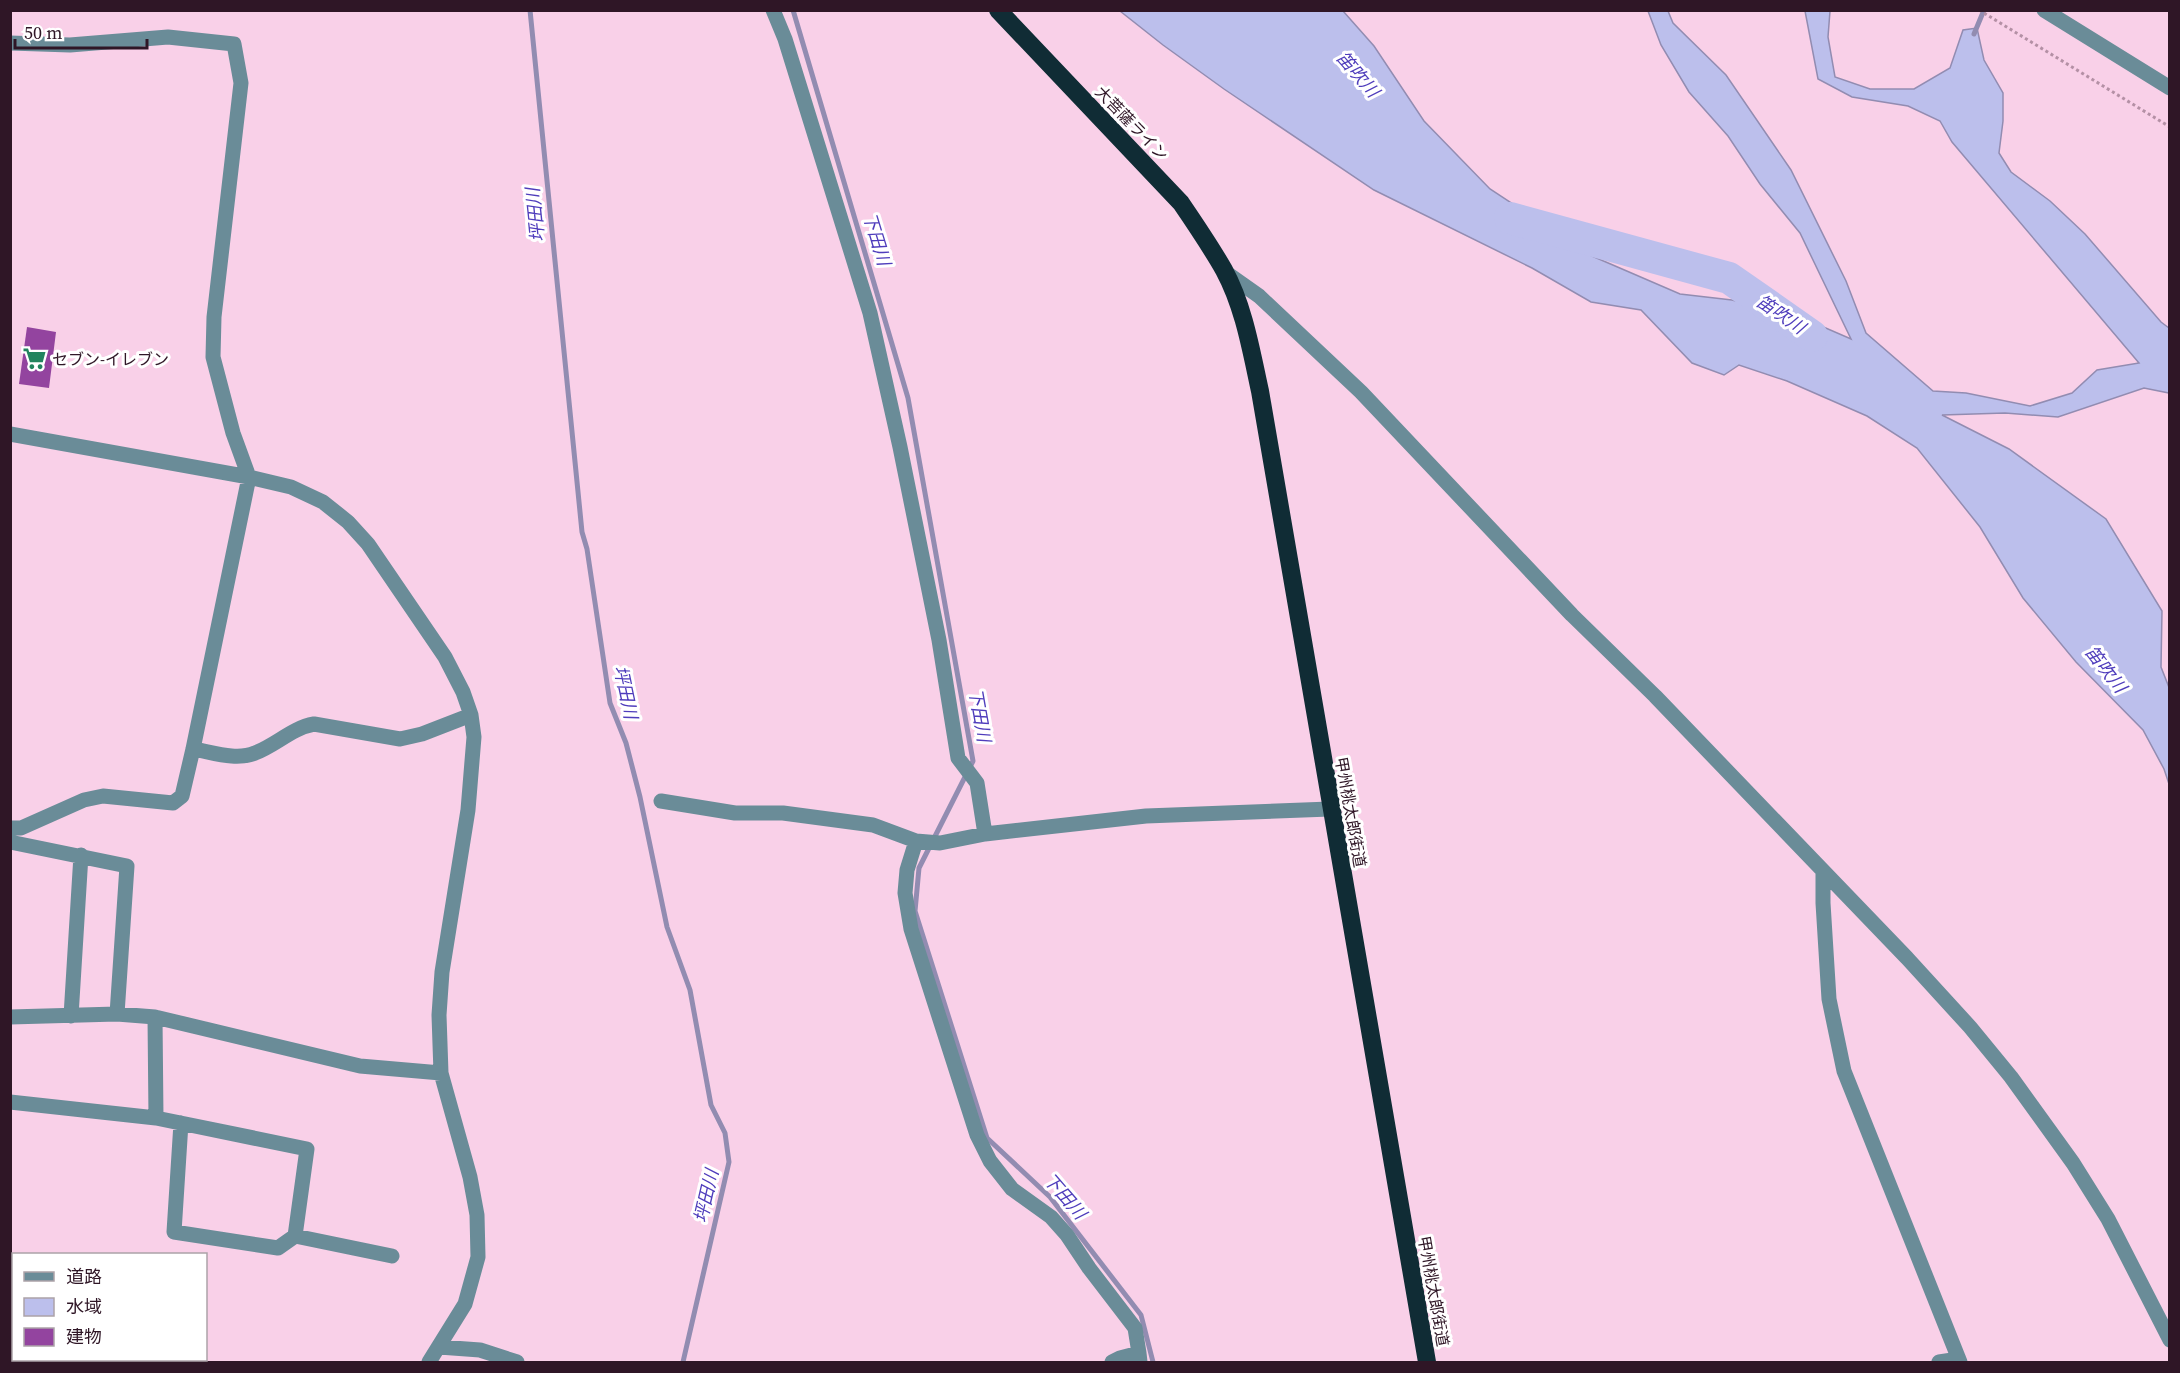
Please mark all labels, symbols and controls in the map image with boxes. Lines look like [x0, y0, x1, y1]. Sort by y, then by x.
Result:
scale bar [15, 12, 147, 50]
text: 50 m [24, 20, 62, 45]
water label: 笛吹川 [1331, 45, 1386, 104]
street label: 大菩薩ライン [1091, 81, 1173, 165]
water label: 坪田川 [520, 185, 550, 243]
water label: 下田川 [857, 210, 897, 270]
water label: 笛吹川 [1752, 289, 1812, 341]
supermarket icon: セブン-イレブン [21, 346, 47, 372]
place label: セブン-イレブン [52, 348, 169, 370]
water label: 笛吹川 [2080, 640, 2134, 700]
water label: 坪田川 [608, 663, 644, 723]
water label: 下田川 [963, 686, 997, 746]
street label: 甲州桃太郎街道 [1330, 755, 1372, 869]
water label: 坪田川 [688, 1165, 725, 1225]
water label: 下田川 [1038, 1167, 1093, 1226]
street label: 甲州桃太郎街道 [1413, 1234, 1455, 1348]
legend [12, 1253, 207, 1361]
text: 道路 [66, 1264, 102, 1289]
text: 水域 [66, 1294, 102, 1319]
text: 建物 [66, 1324, 102, 1349]

